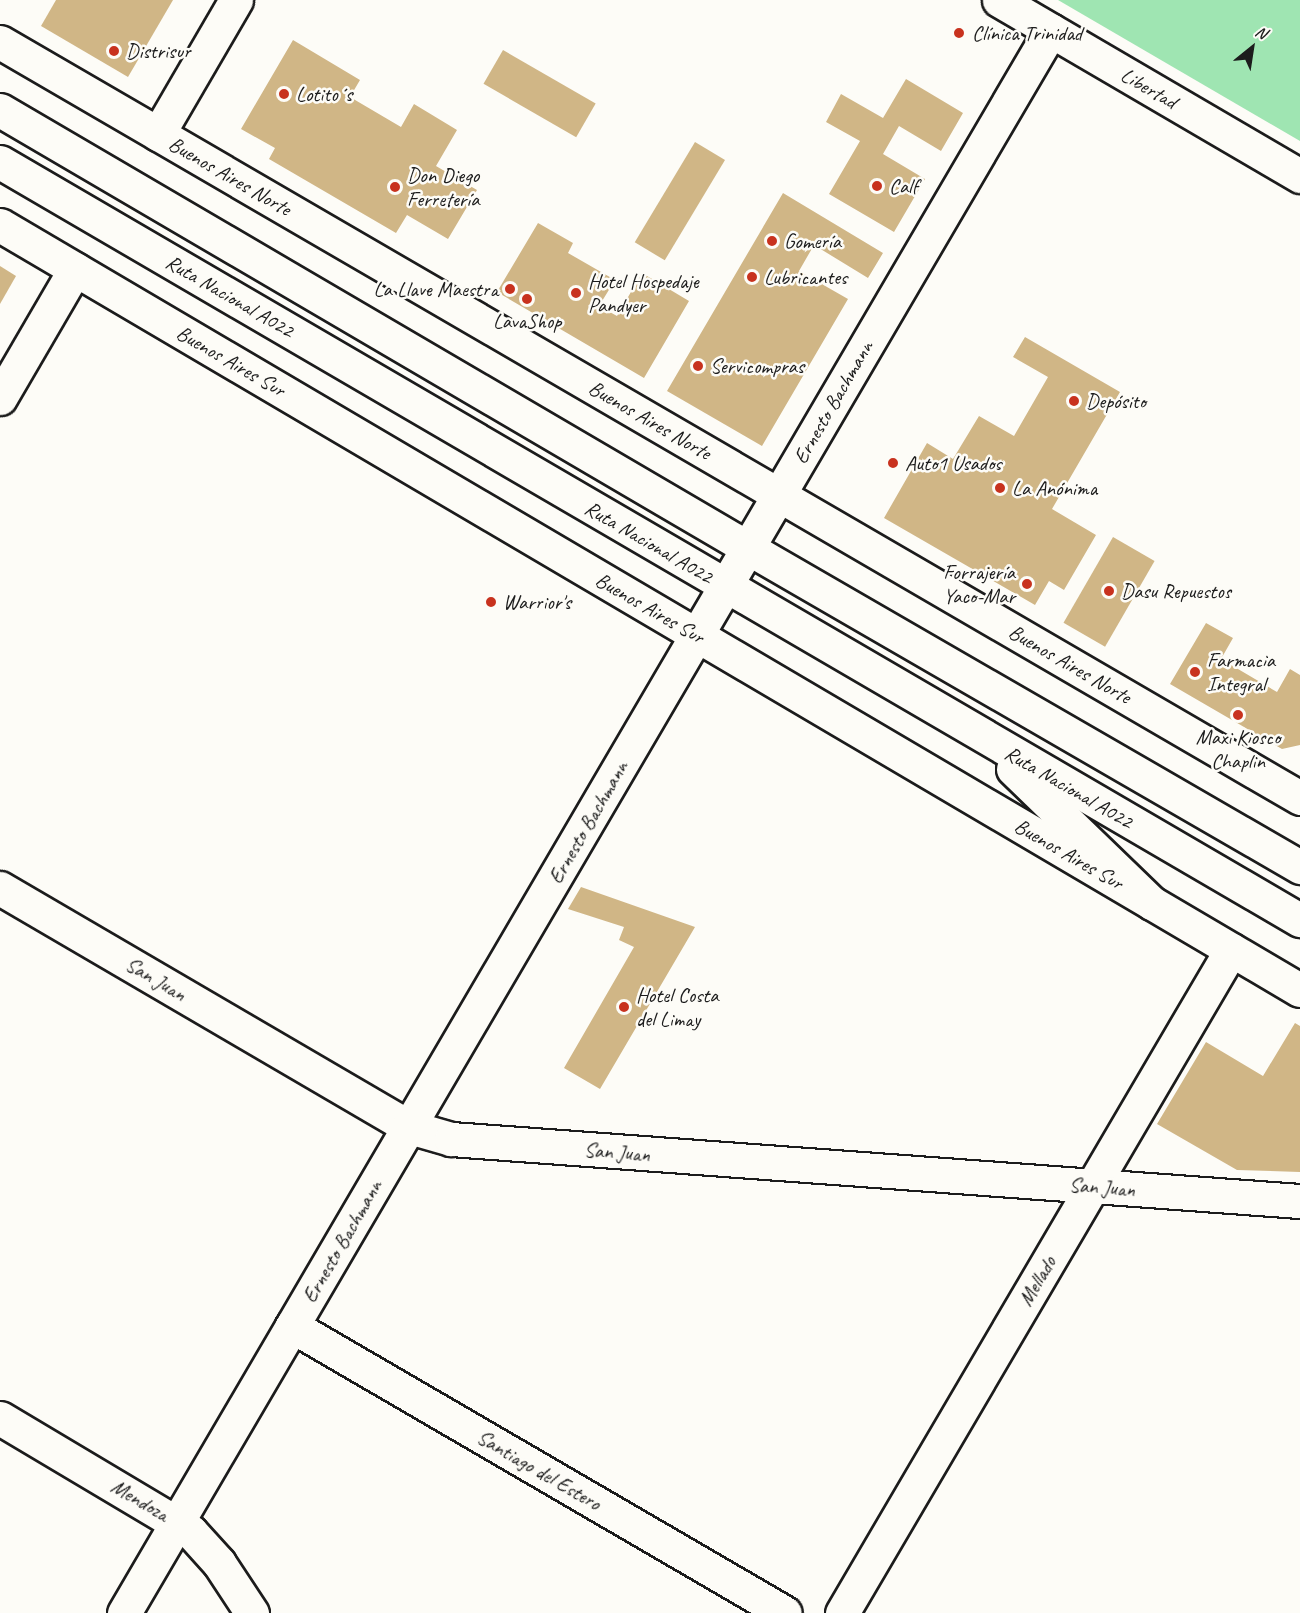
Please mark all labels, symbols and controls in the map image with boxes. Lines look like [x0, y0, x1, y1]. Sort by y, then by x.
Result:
north arrow [1222, 18, 1282, 78]
place label: Clínica Trinidad [972, 20, 1082, 46]
text: N [1252, 21, 1270, 44]
marker: Clínica Trinidad [950, 24, 968, 42]
place label: Distrisur [126, 38, 190, 64]
marker: Distrisur [107, 44, 121, 58]
street label: Libertad [1117, 62, 1181, 114]
place label: Lotito´s [296, 81, 352, 107]
marker: Lotito´s [277, 87, 291, 101]
street label: Buenos Aires Norte [164, 131, 296, 221]
place label: Don Diego Ferretería [407, 162, 479, 212]
place label: Calf [889, 173, 918, 199]
marker: Calf [870, 179, 884, 193]
marker: Don Diego Ferretería [388, 180, 402, 194]
place label: Gomería [784, 228, 841, 254]
marker: Gomería [765, 234, 779, 248]
street label: Ruta Nacional A022 [161, 249, 299, 343]
place label: Lubricantes [764, 264, 847, 290]
place label: Hotel Hospedaje Pandyer [588, 268, 699, 318]
marker: Lubricantes [745, 270, 759, 284]
place label: La Llave Maestra [373, 276, 498, 302]
marker: La Llave Maestra [503, 282, 517, 296]
marker: Hotel Hospedaje Pandyer [569, 286, 583, 300]
marker: LavaShop [520, 292, 534, 306]
place label: LavaShop [493, 308, 561, 334]
street label: Buenos Aires Sur [172, 320, 290, 402]
street label: Ernesto Bachmann [788, 336, 878, 468]
place label: Servicompras [710, 353, 804, 379]
marker: Servicompras [691, 359, 705, 373]
street label: Buenos Aires Norte [584, 375, 716, 465]
place label: Depósito [1086, 388, 1146, 414]
marker: Depósito [1067, 394, 1081, 408]
place label: Auto1 Usados [905, 450, 1001, 476]
marker: Auto1 Usados [886, 456, 900, 470]
place label: La Anónima [1012, 475, 1097, 501]
marker: La Anónima [993, 481, 1007, 495]
street label: Ruta Nacional A022 [580, 495, 718, 589]
place label: Forrajería Yaco-Mar [943, 559, 1015, 609]
street label: Buenos Aires Sur [591, 567, 709, 649]
marker: Forrajería Yaco-Mar [1020, 577, 1034, 591]
place label: Dasu Repuestos [1121, 578, 1231, 604]
marker: Dasu Repuestos [1102, 584, 1116, 598]
place label: Warrior's [503, 589, 571, 615]
marker: Warrior's [484, 595, 498, 609]
street label: Buenos Aires Norte [1004, 619, 1136, 709]
place label: Farmacia Integral [1207, 647, 1275, 697]
marker: Farmacia Integral [1188, 665, 1202, 679]
marker: Maxi Kiosco Chaplin [1231, 708, 1245, 722]
place label: Maxi Kiosco Chaplin [1196, 724, 1280, 774]
street label: Ruta Nacional A022 [1000, 740, 1138, 834]
street label: Ernesto Bachmann [543, 756, 633, 888]
street label: Buenos Aires Sur [1010, 813, 1128, 895]
street label: San Juan [121, 952, 191, 1006]
place label: Hotel Costa del Limay [636, 982, 718, 1032]
marker: Hotel Costa del Limay [617, 1000, 631, 1014]
street label: San Juan [584, 1137, 650, 1167]
street label: San Juan [1069, 1172, 1135, 1202]
street label: Ernesto Bachmann [297, 1175, 387, 1307]
street label: Mellado [1013, 1252, 1061, 1310]
street label: Santiago del Estero [473, 1424, 605, 1516]
street label: Mendoza [107, 1474, 173, 1526]

